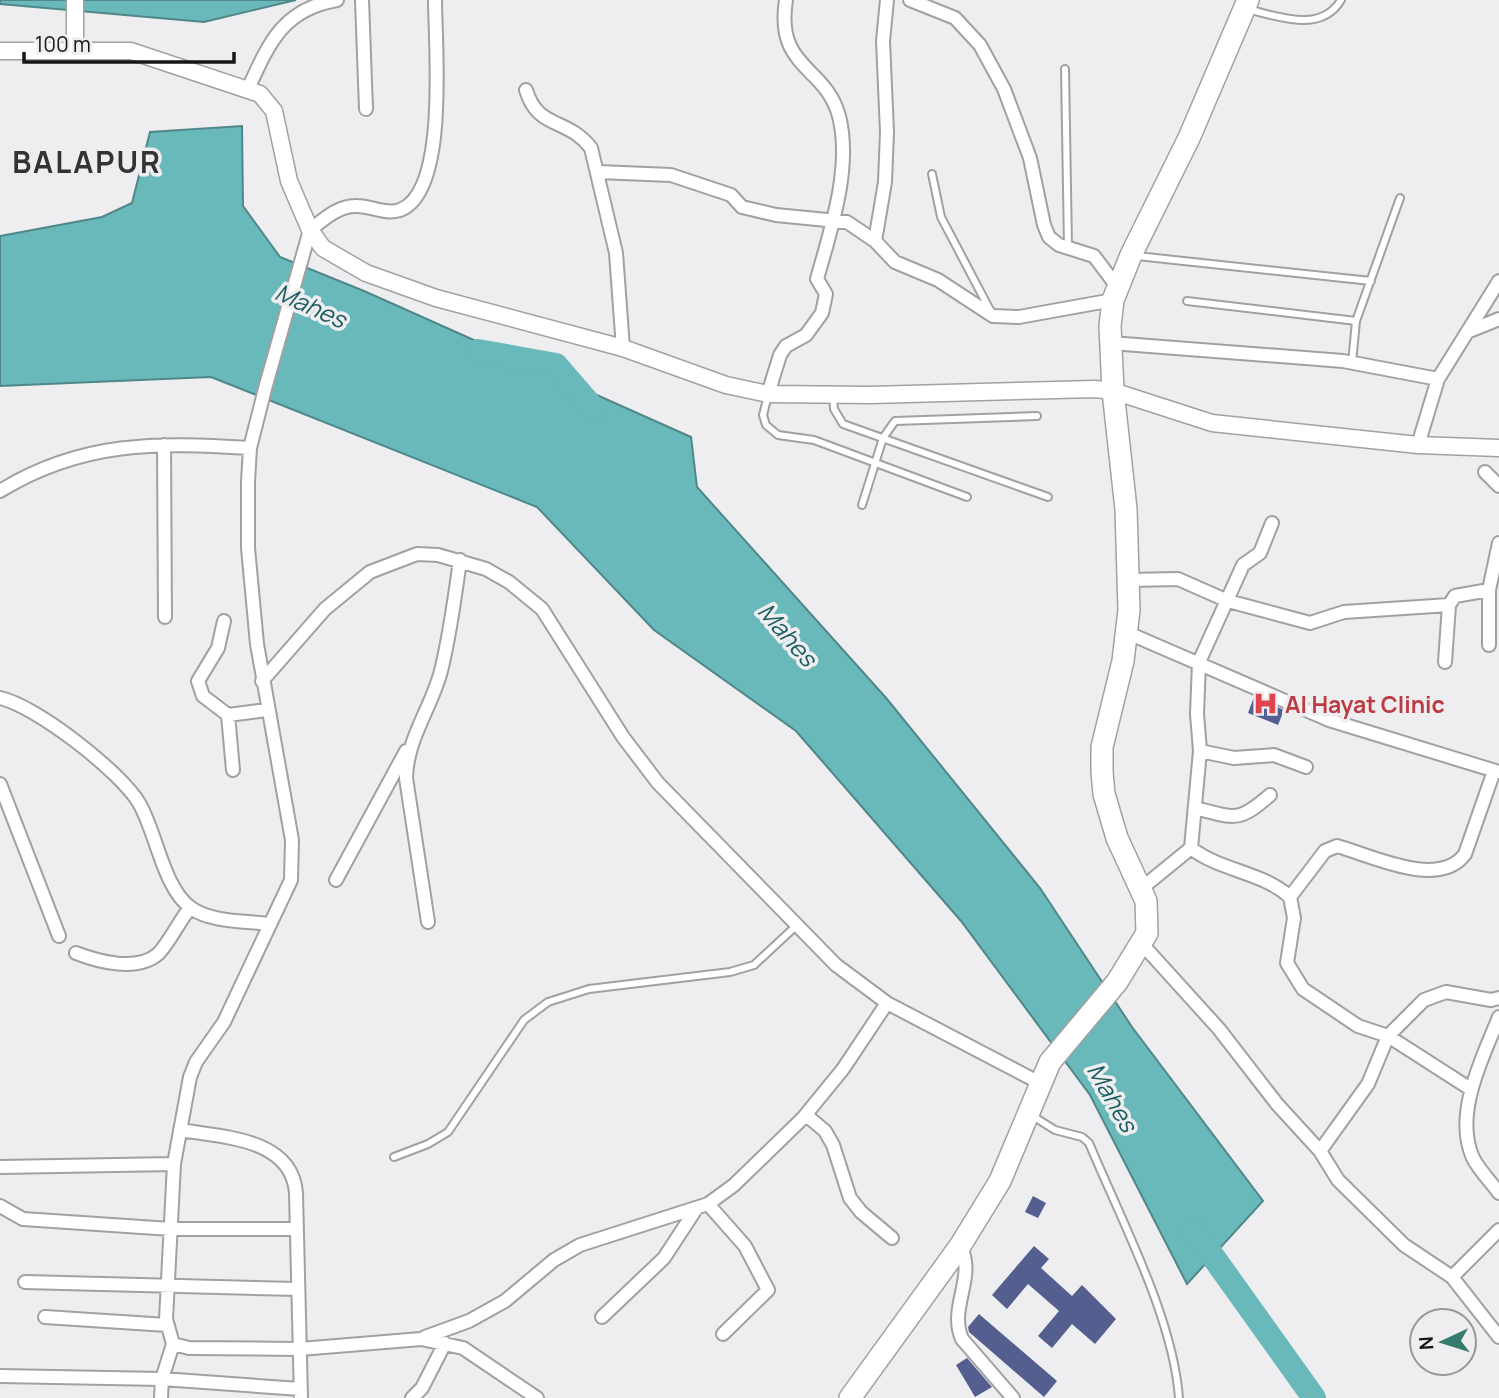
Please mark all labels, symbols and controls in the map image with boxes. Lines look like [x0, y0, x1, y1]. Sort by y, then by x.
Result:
scale bar [24, 21, 234, 65]
text: 100 m [35, 30, 91, 58]
district label: BALAPUR [12, 141, 162, 182]
water label: Mahes [270, 275, 354, 336]
water label: Mahes [751, 595, 826, 675]
place label: Al Hayat Clinic [1285, 688, 1445, 720]
hospital icon: Al Hayat Clinic [1251, 690, 1279, 718]
water label: Mahes [1080, 1057, 1147, 1140]
north arrow [1408, 1307, 1478, 1377]
text: N [1413, 1335, 1439, 1351]

